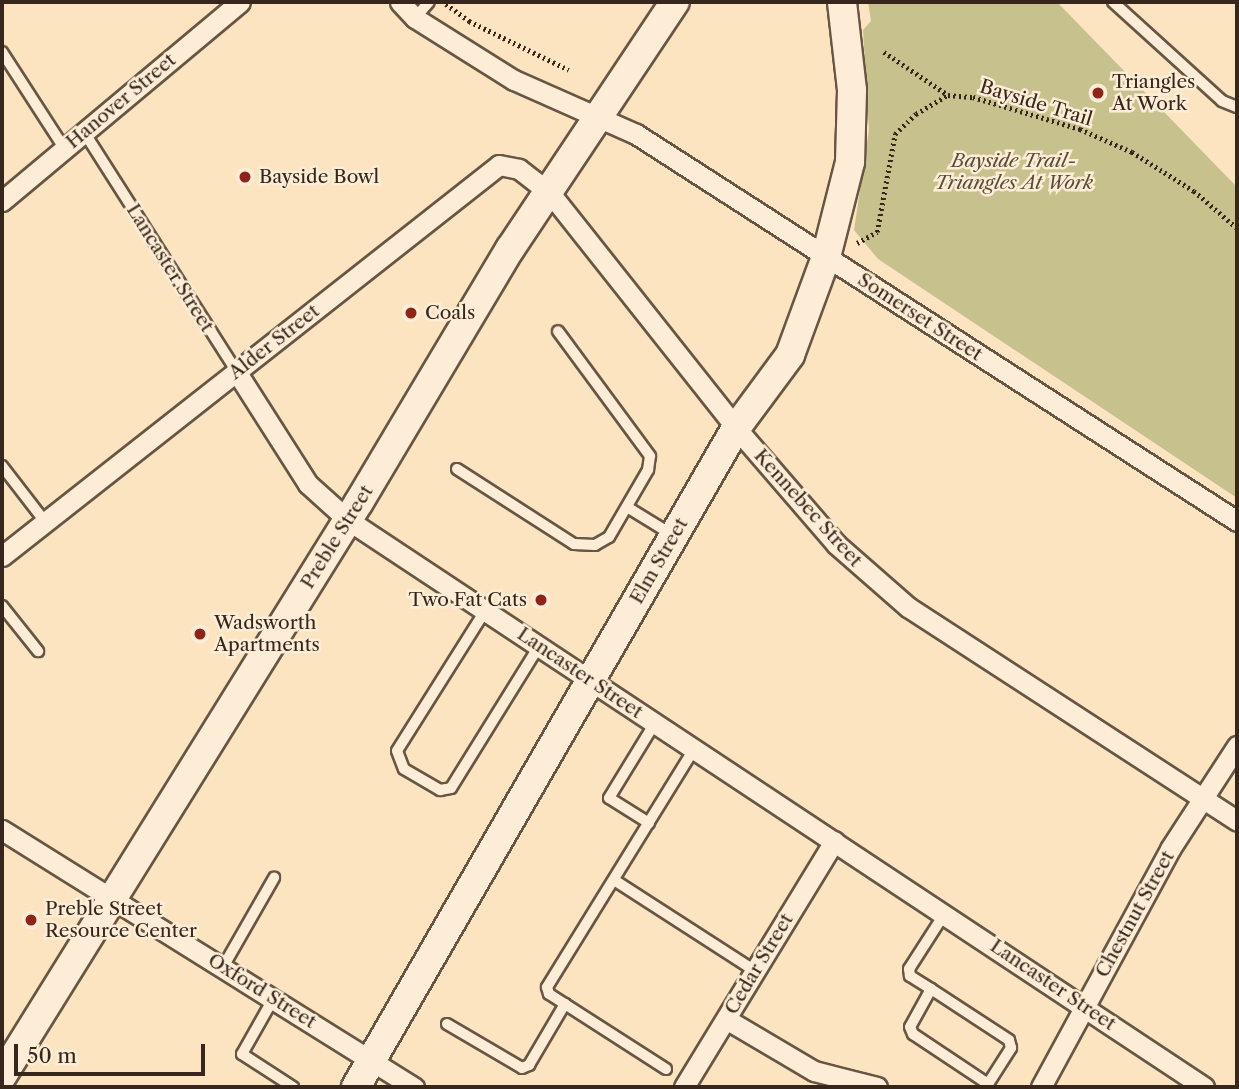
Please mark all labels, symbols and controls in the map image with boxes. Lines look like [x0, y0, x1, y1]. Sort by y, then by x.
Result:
street label: Hanover Street [61, 48, 181, 154]
place label: Triangles At Work [1112, 71, 1195, 115]
street label: Bayside Trail [977, 75, 1095, 131]
marker: Triangles At Work [1090, 85, 1106, 101]
park label: Bayside Trail- Triangles At Work [935, 150, 1093, 194]
place label: Bayside Bowl [259, 166, 379, 188]
marker: Bayside Bowl [237, 169, 253, 185]
street label: Lancaster Street [121, 200, 219, 336]
street label: Somerset Street [853, 268, 987, 366]
street label: Alder Street [224, 300, 324, 384]
place label: Coals [425, 302, 475, 324]
marker: Coals [403, 305, 419, 321]
street label: Kennebec Street [749, 445, 867, 571]
street label: Preble Street [296, 481, 378, 593]
street label: Elm Street [625, 514, 693, 608]
place label: Two Fat Cats [408, 589, 527, 611]
marker: Two Fat Cats [533, 592, 549, 608]
place label: Wadsworth Apartments [214, 612, 320, 656]
street label: Lancaster Street [513, 623, 647, 723]
marker: Wadsworth Apartments [192, 626, 208, 642]
street label: Chestnut Street [1091, 847, 1179, 981]
place label: Preble Street Resource Center [45, 898, 197, 942]
street label: Cedar Street [720, 909, 798, 1019]
marker: Preble Street Resource Center [23, 912, 39, 928]
street label: Lancaster Street [986, 935, 1120, 1035]
street label: Oxford Street [204, 949, 320, 1033]
scale bar [18, 1030, 208, 1074]
text: 50 m [27, 1043, 77, 1068]

